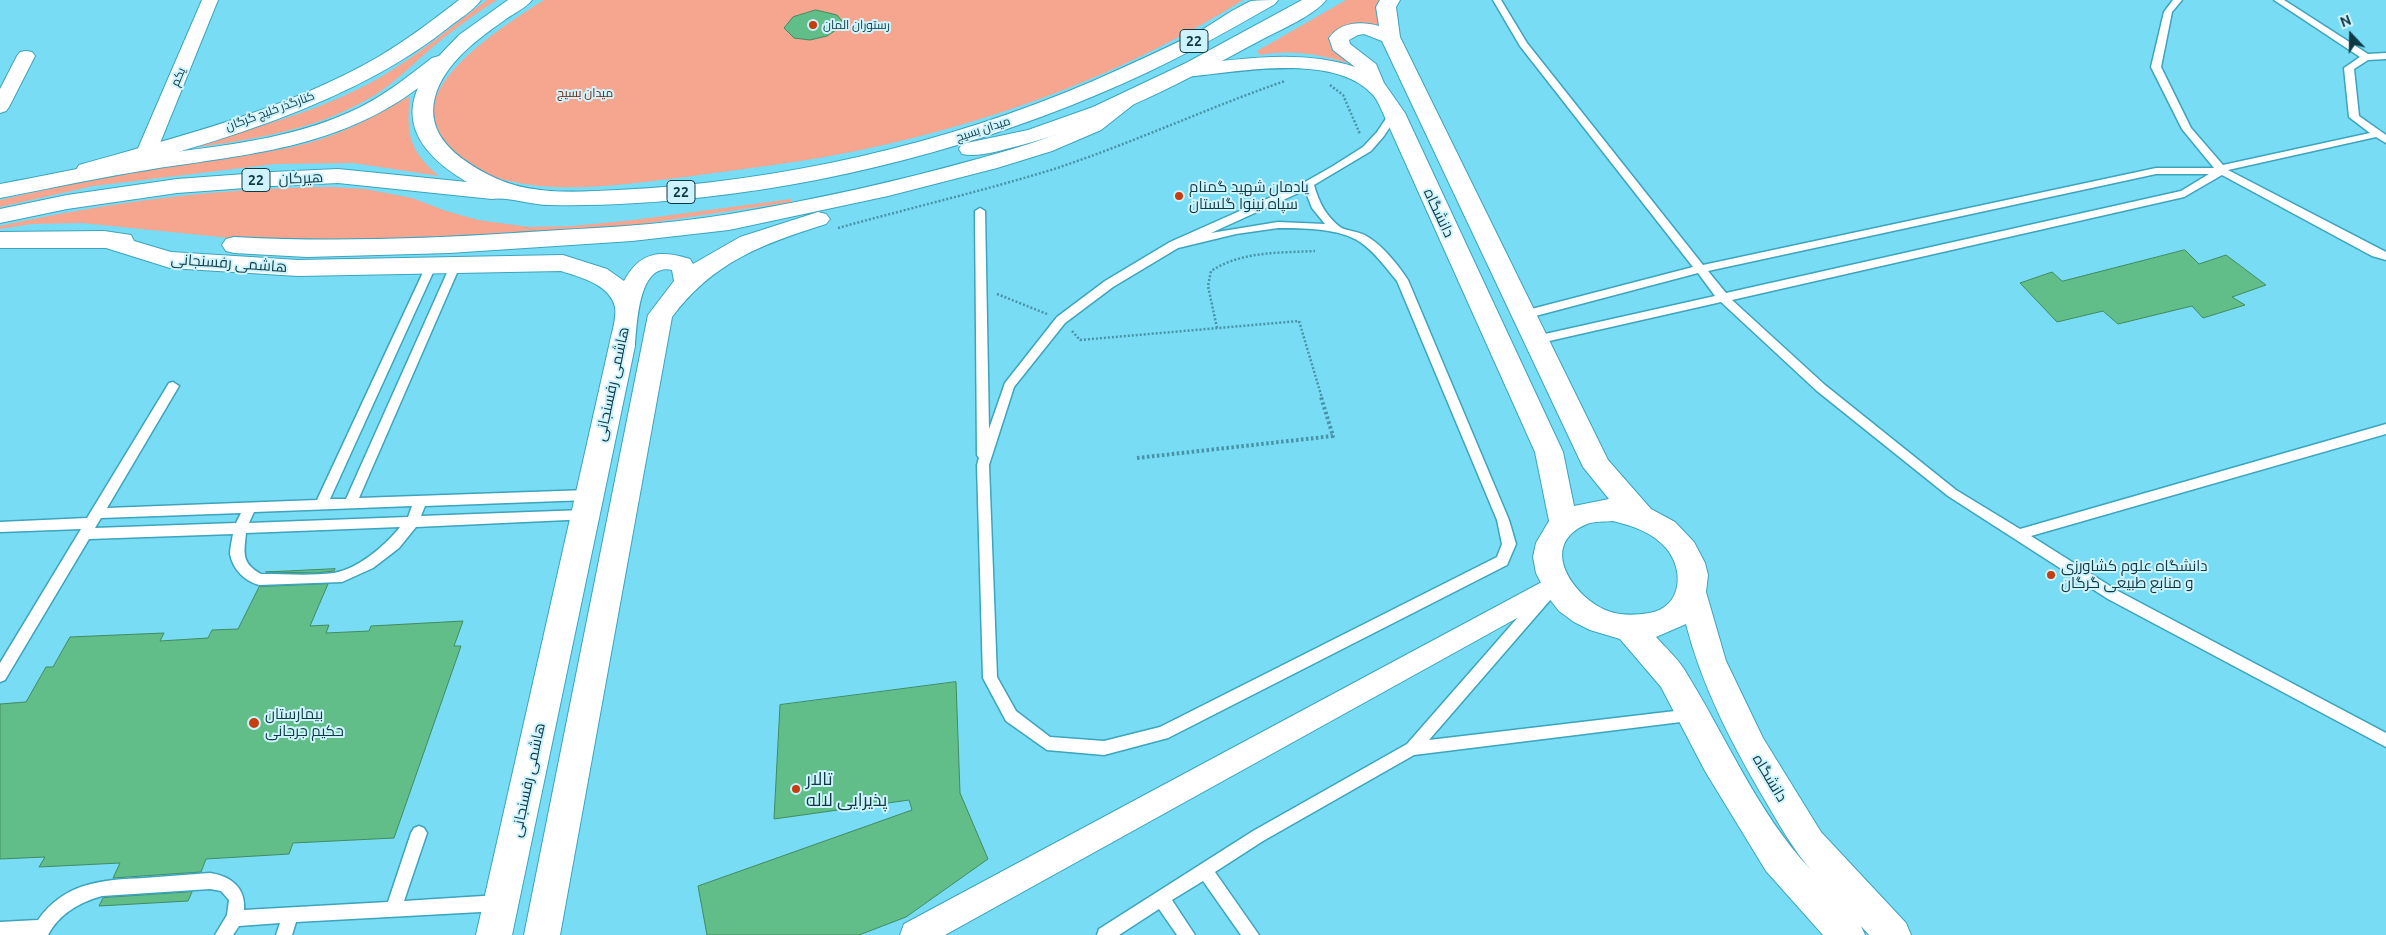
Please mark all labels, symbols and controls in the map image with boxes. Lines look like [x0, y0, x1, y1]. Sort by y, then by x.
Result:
north arrow [2326, 10, 2376, 60]
text: N [2338, 12, 2353, 30]
place label: رستوران المان [823, 18, 890, 32]
marker: رستوران المان [807, 19, 819, 31]
road number: 22 [1180, 29, 1208, 52]
street label: یکم [168, 65, 188, 89]
park label: میدان بسیج [557, 86, 613, 100]
street label: کنارگذر خلیج گرگان [224, 88, 316, 134]
street label: میدان بسیج [954, 113, 1012, 145]
road number: 22 [242, 168, 270, 192]
street label: هیرکان [278, 168, 324, 188]
place label: یادمان شهید گمنام سپاه نینوا گلستان [1189, 178, 1309, 213]
road number: 22 [667, 180, 695, 203]
street label: دانشگاه [1420, 186, 1458, 240]
marker: یادمان شهید گمنام سپاه نینوا گلستان [1173, 190, 1185, 202]
street label: هاشمی رفسنجانی [170, 250, 288, 276]
street label: هاشمی رفسنجانی [591, 325, 633, 443]
place label: دانشگاه علوم کشاورزی و منابع طبیعی گرگان [2061, 557, 2208, 592]
marker: دانشگاه علوم کشاورزی و منابع طبیعی گرگان [2045, 569, 2057, 581]
place label: بیمارستان حکیم جرجانی [265, 705, 344, 740]
marker: بیمارستان حکیم جرجانی [247, 716, 261, 730]
street label: هاشمی رفسنجانی [507, 721, 549, 839]
street label: دانشگاه [1749, 751, 1791, 805]
place label: تالار پذیرایی لاله [806, 768, 887, 811]
marker: تالار پذیرایی لاله [790, 783, 802, 795]

